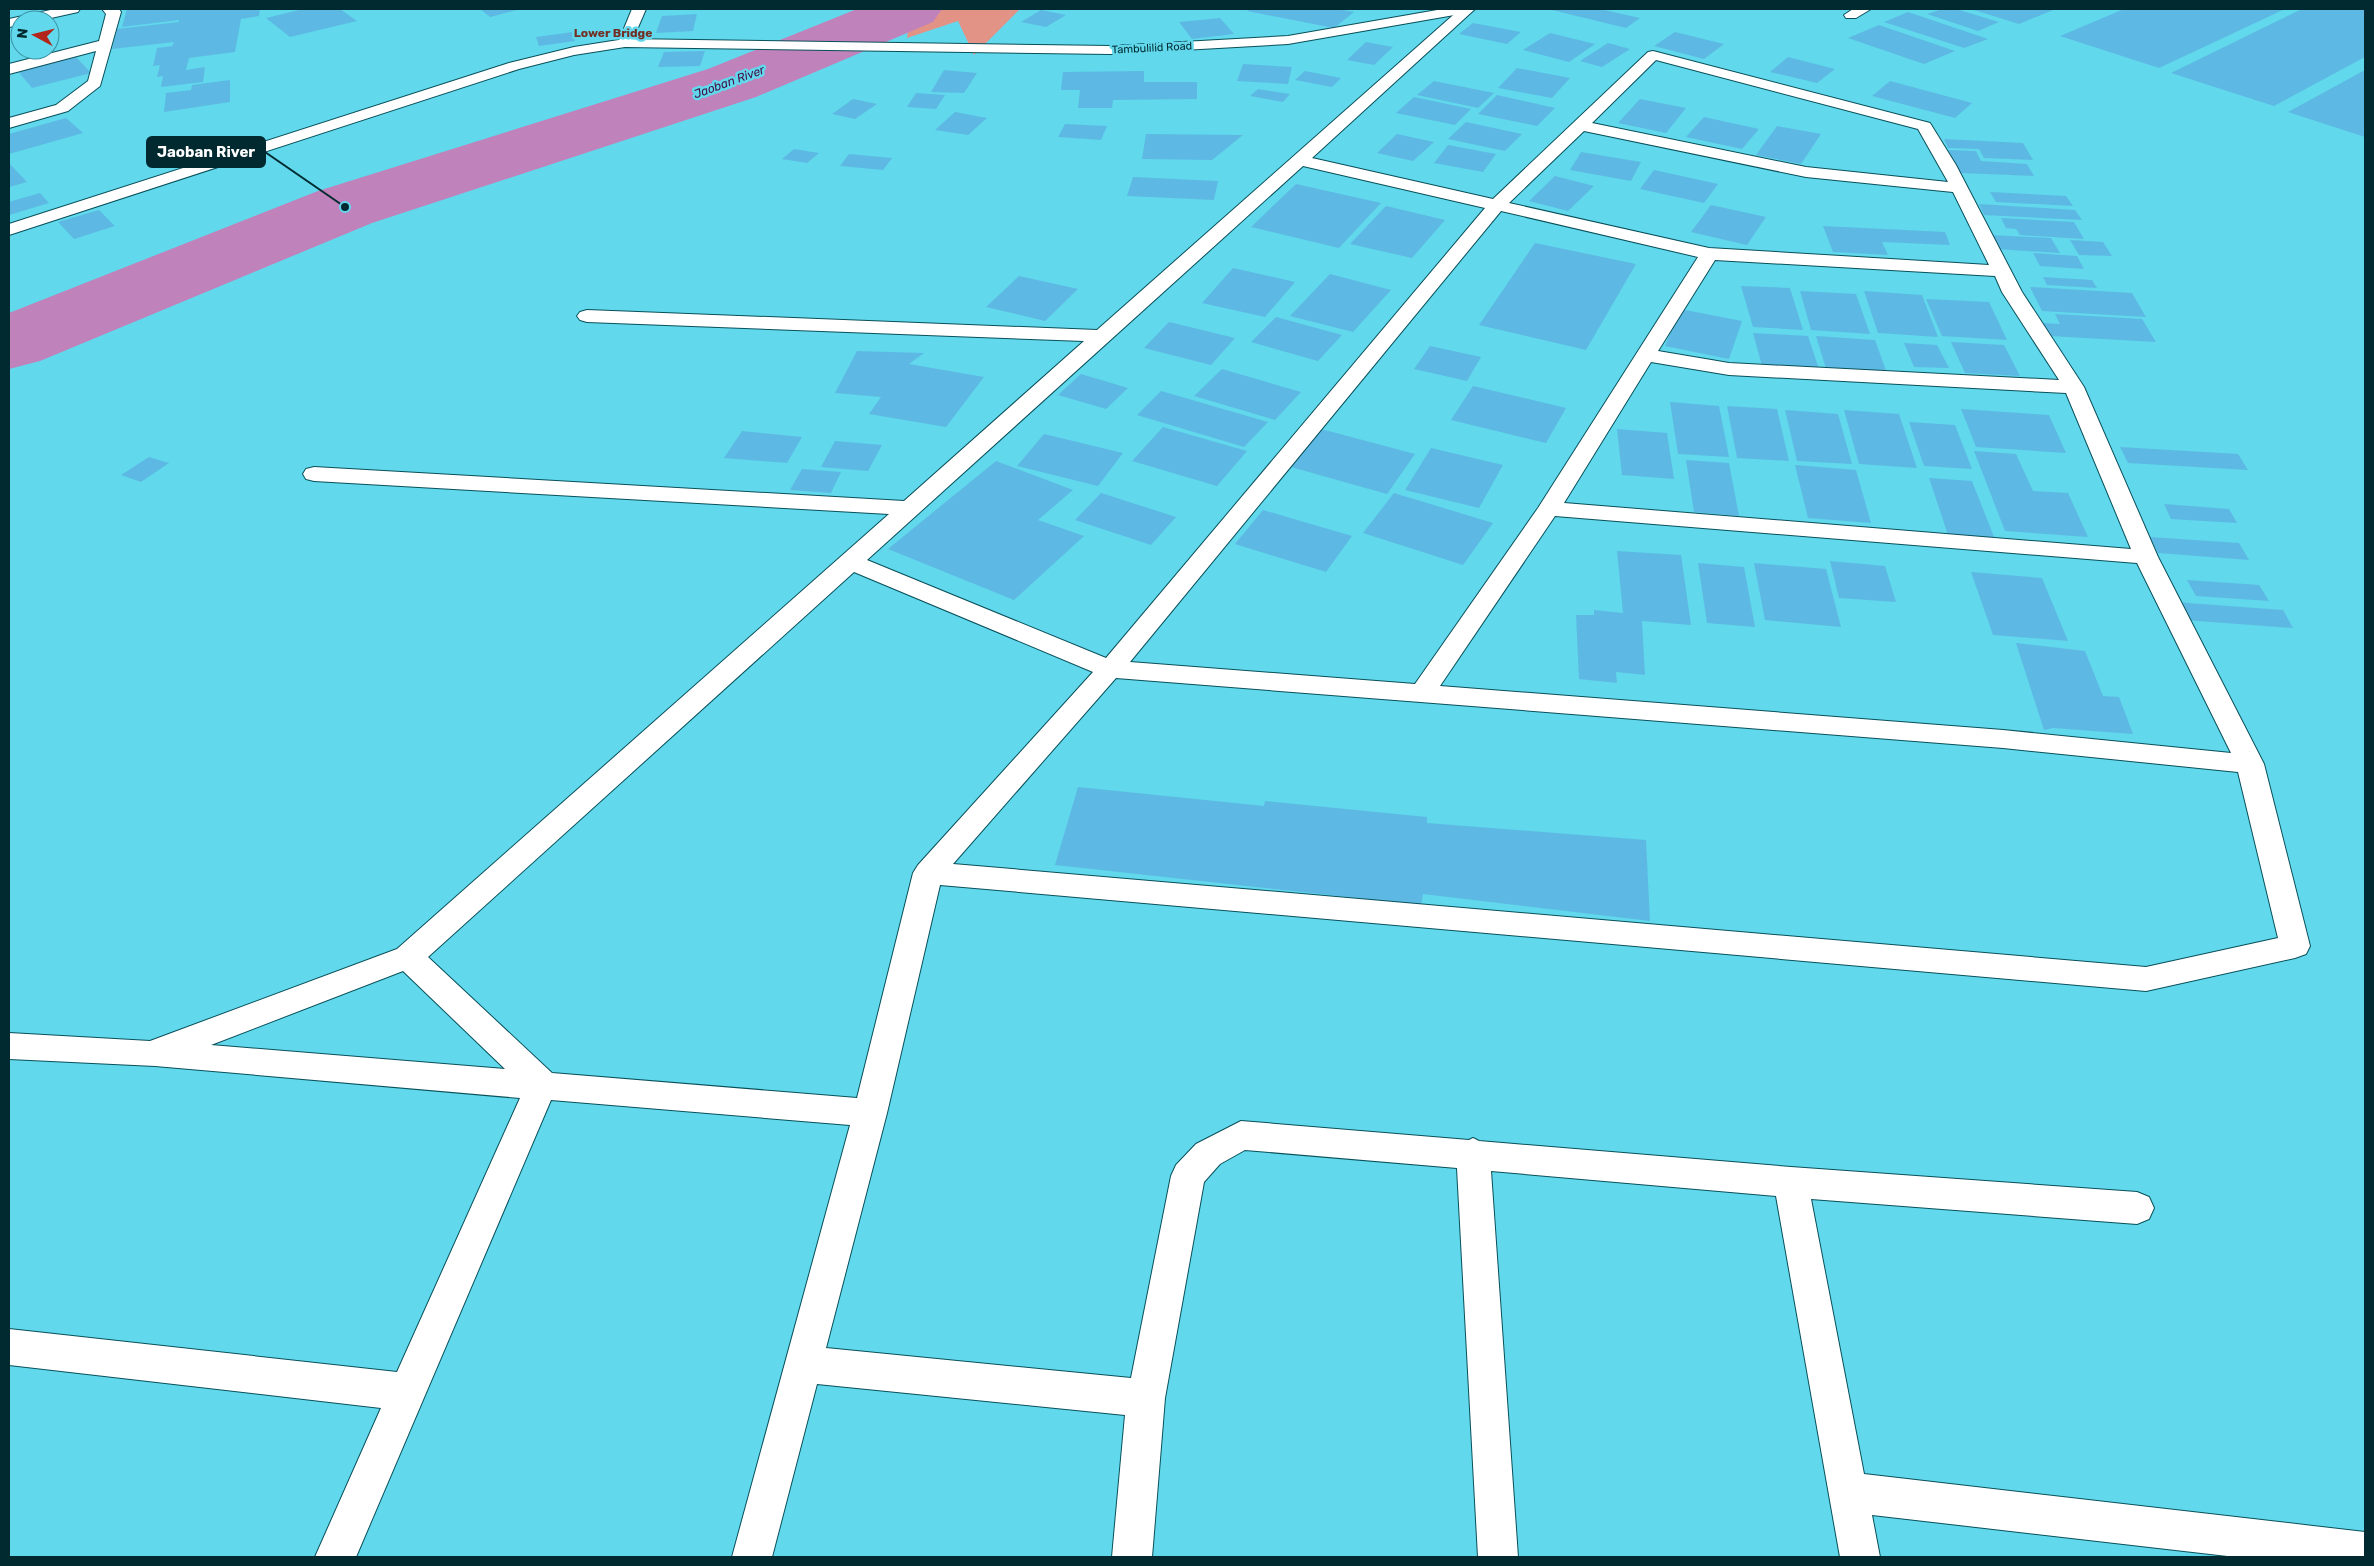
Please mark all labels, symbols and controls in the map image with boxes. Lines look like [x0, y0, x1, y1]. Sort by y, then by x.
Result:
north arrow [10, 10, 60, 60]
district label: Lower Bridge [574, 26, 652, 40]
text: N [14, 27, 32, 40]
street label: Tambulilid Road [1112, 39, 1192, 57]
water label: Jaoban River [692, 63, 767, 101]
callout: Jaoban River [147, 137, 265, 167]
text: Jaoban River [157, 143, 255, 161]

